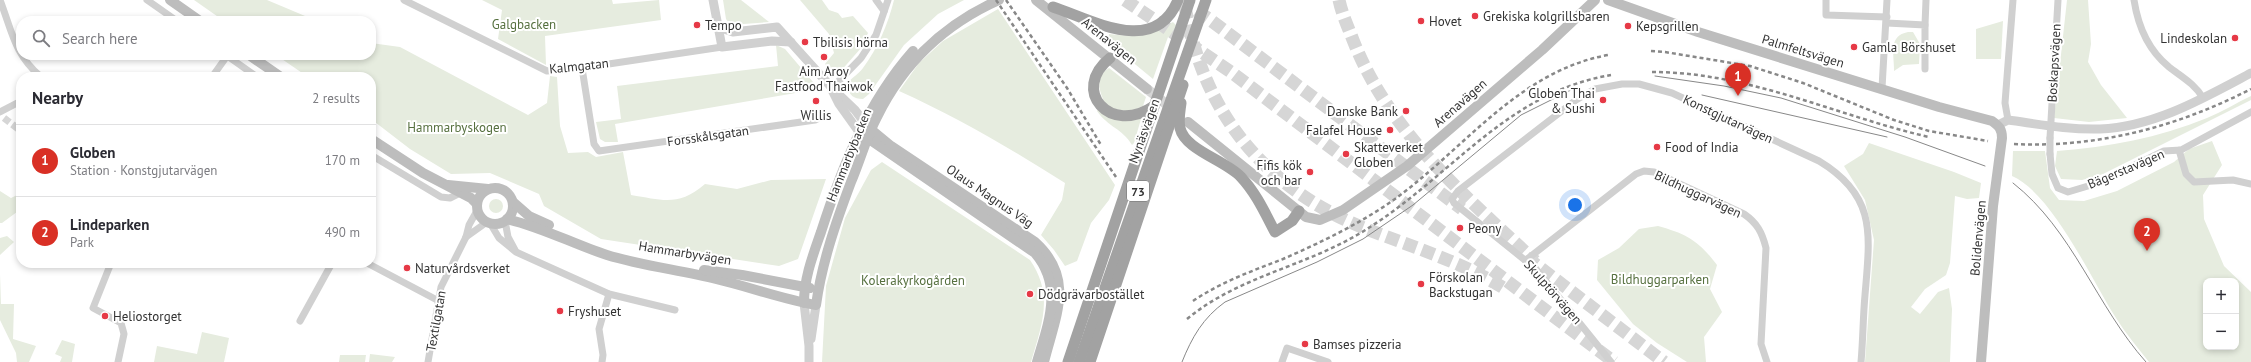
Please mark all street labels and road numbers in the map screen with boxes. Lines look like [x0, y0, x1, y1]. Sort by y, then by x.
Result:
street label: Arenavägen [1078, 14, 1140, 68]
street label: Boskapsvägen [2043, 23, 2065, 103]
street label: Palmfeltsvägen [1760, 30, 1846, 72]
street label: Kalmgatan [548, 54, 610, 78]
street label: Arenavägen [1430, 75, 1490, 131]
street label: Konstgjutarvägen [1680, 91, 1776, 147]
street label: Nynäsvägen [1125, 96, 1163, 166]
street label: Hammarbybacken [823, 106, 875, 204]
street label: Forsskålsgatan [666, 122, 750, 150]
street label: Bägerstavägen [2085, 145, 2167, 193]
street label: Olaus Magnus Väg [943, 161, 1037, 231]
street label: Bildhuggarvägen [1652, 166, 1744, 222]
road number: 73 [1127, 181, 1149, 201]
street label: Bolidenvägen [1966, 199, 1990, 277]
street label: Hammarbyvägen [637, 237, 733, 269]
street label: Skulptörvägen [1520, 256, 1586, 328]
street label: Textilgatan [422, 289, 450, 353]

